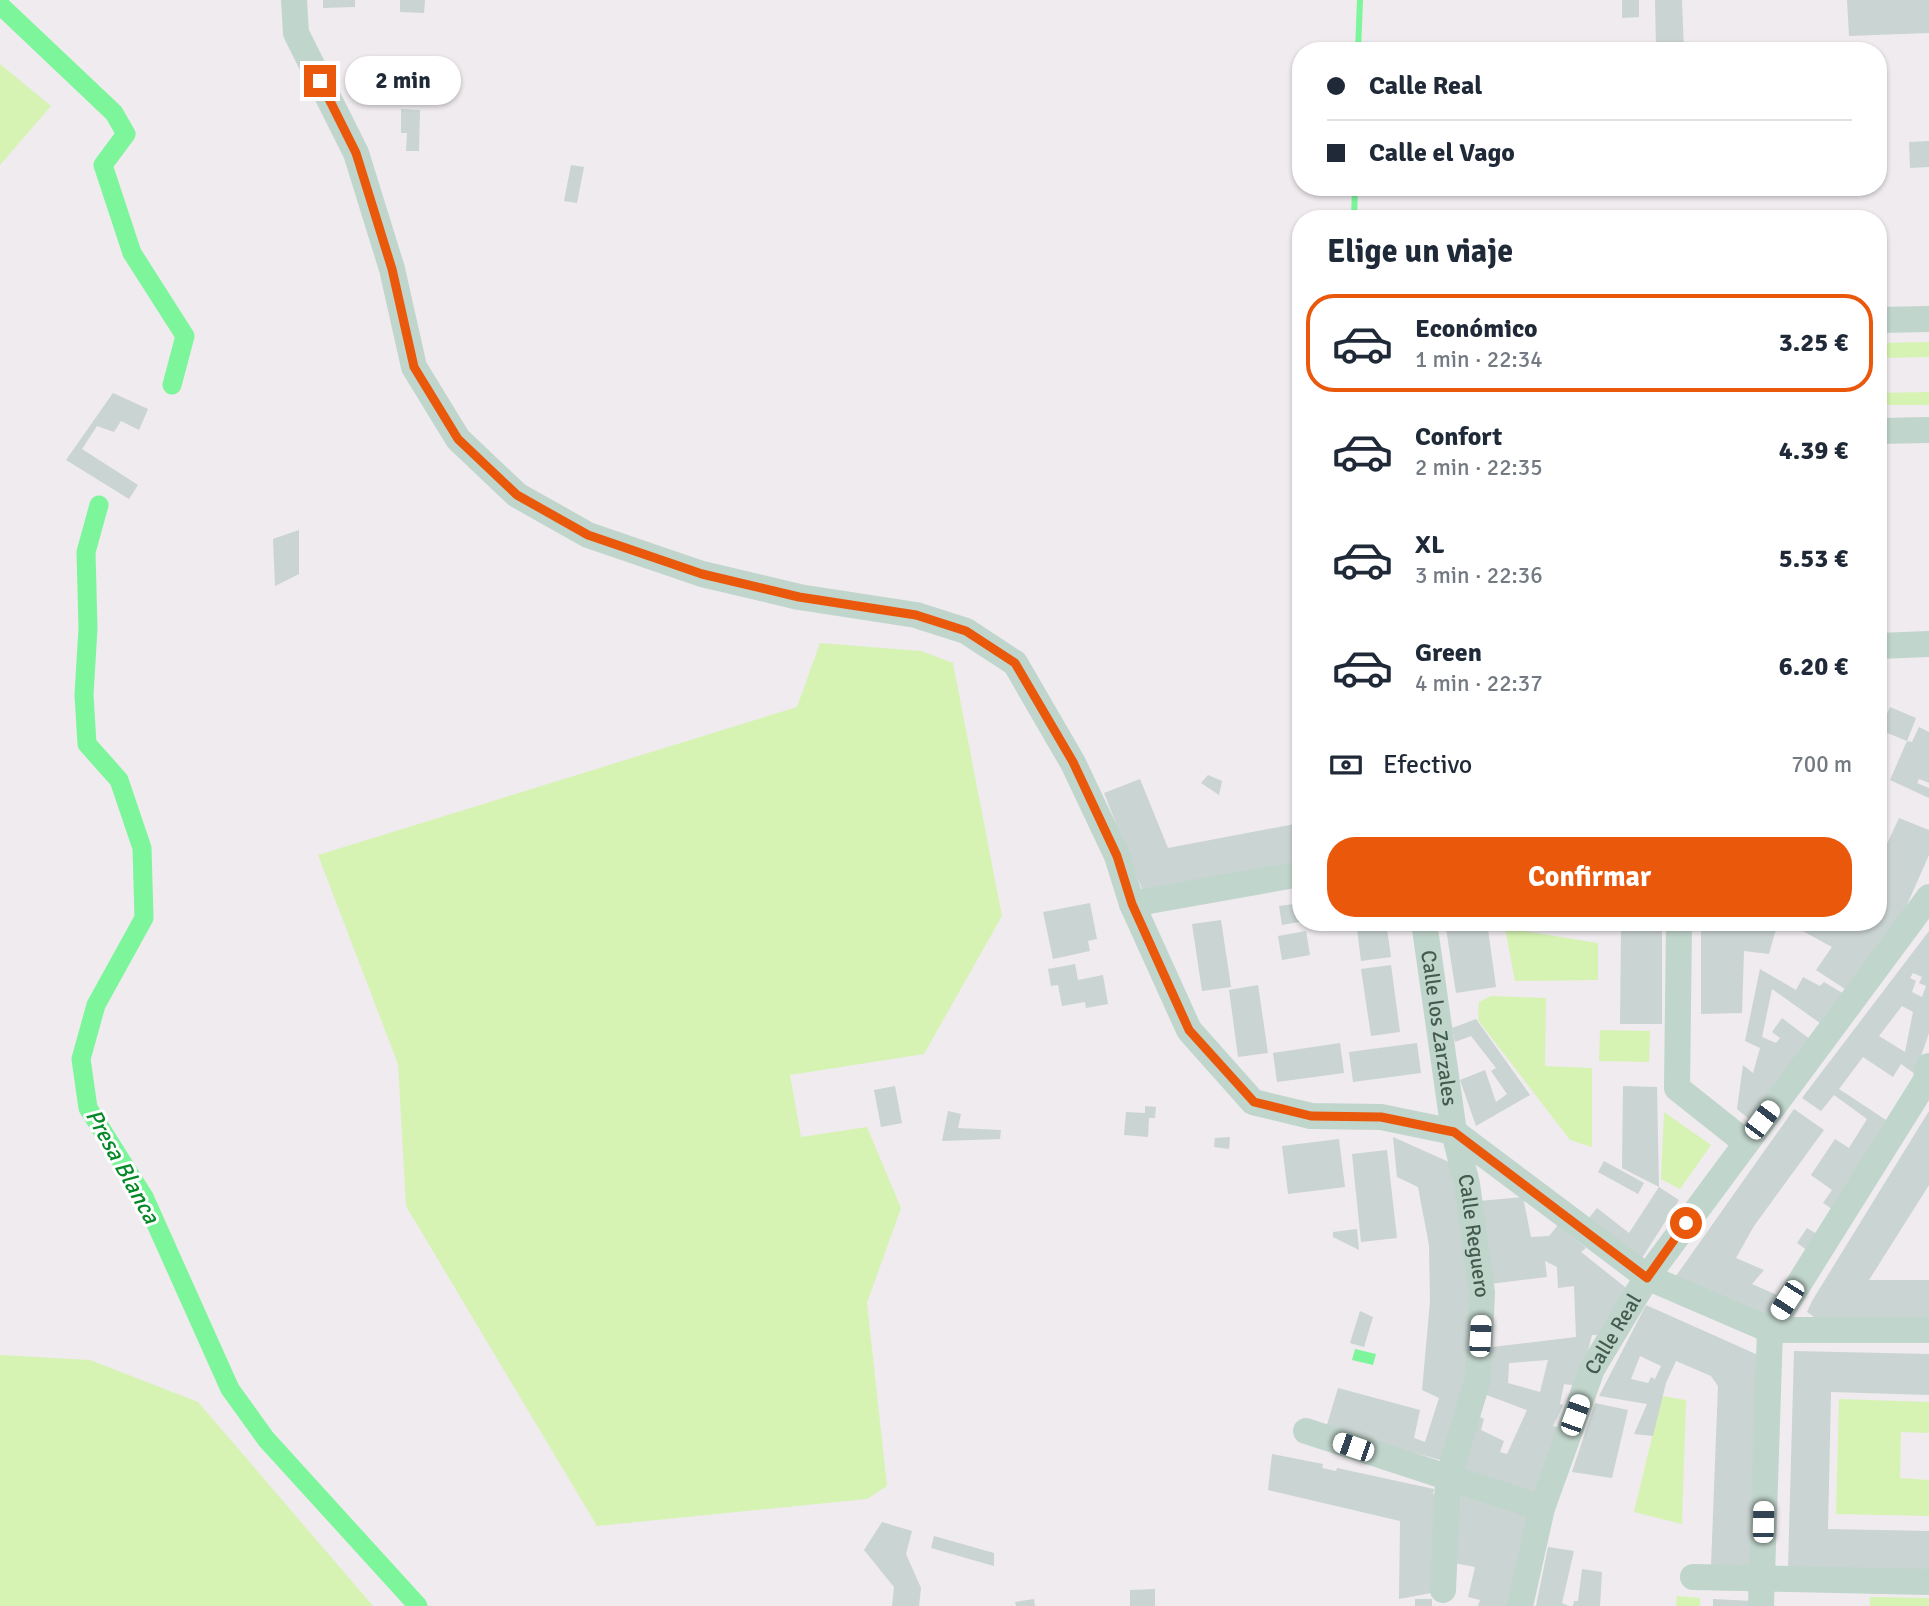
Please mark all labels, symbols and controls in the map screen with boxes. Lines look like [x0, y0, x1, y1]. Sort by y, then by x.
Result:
callout: 2 min [344, 56, 460, 106]
route end [304, 65, 336, 97]
text: 2 min [375, 66, 431, 95]
text: Calle Real [1369, 70, 1483, 102]
text: Calle el Vago [1369, 137, 1515, 169]
text: Elige un viaje [1327, 232, 1513, 271]
icon: car [1331, 312, 1394, 375]
text: Económico [1415, 313, 1538, 345]
text: 3.25 € [1779, 327, 1848, 359]
text: 1 min · 22:34 [1415, 345, 1543, 374]
icon: car [1331, 420, 1394, 483]
text: Confort [1415, 421, 1502, 453]
text: 4.39 € [1779, 435, 1848, 467]
text: 2 min · 22:35 [1415, 453, 1543, 482]
icon: car [1331, 528, 1394, 591]
text: XL [1415, 529, 1445, 561]
text: 5.53 € [1779, 543, 1848, 575]
text: 3 min · 22:36 [1415, 561, 1543, 590]
icon: car [1331, 636, 1394, 699]
text: Green [1415, 637, 1482, 669]
text: 6.20 € [1779, 651, 1848, 683]
text: 4 min · 22:37 [1415, 669, 1543, 698]
icon: cash [1327, 746, 1365, 784]
text: Efectivo [1383, 749, 1472, 781]
text: 700 m [1791, 750, 1852, 779]
button: Confirmar [1327, 837, 1852, 917]
street label: Calle los Zarzales [1415, 949, 1463, 1107]
car [1741, 1097, 1784, 1143]
water label: Presa Blanca [79, 1104, 167, 1230]
street label: Calle Reguero [1452, 1171, 1495, 1299]
route start [1670, 1207, 1702, 1239]
car [1767, 1277, 1808, 1323]
street label: Calle Real [1579, 1289, 1647, 1379]
car [1469, 1314, 1492, 1358]
car [1558, 1392, 1593, 1438]
car [1330, 1430, 1377, 1464]
car [1753, 1501, 1774, 1543]

